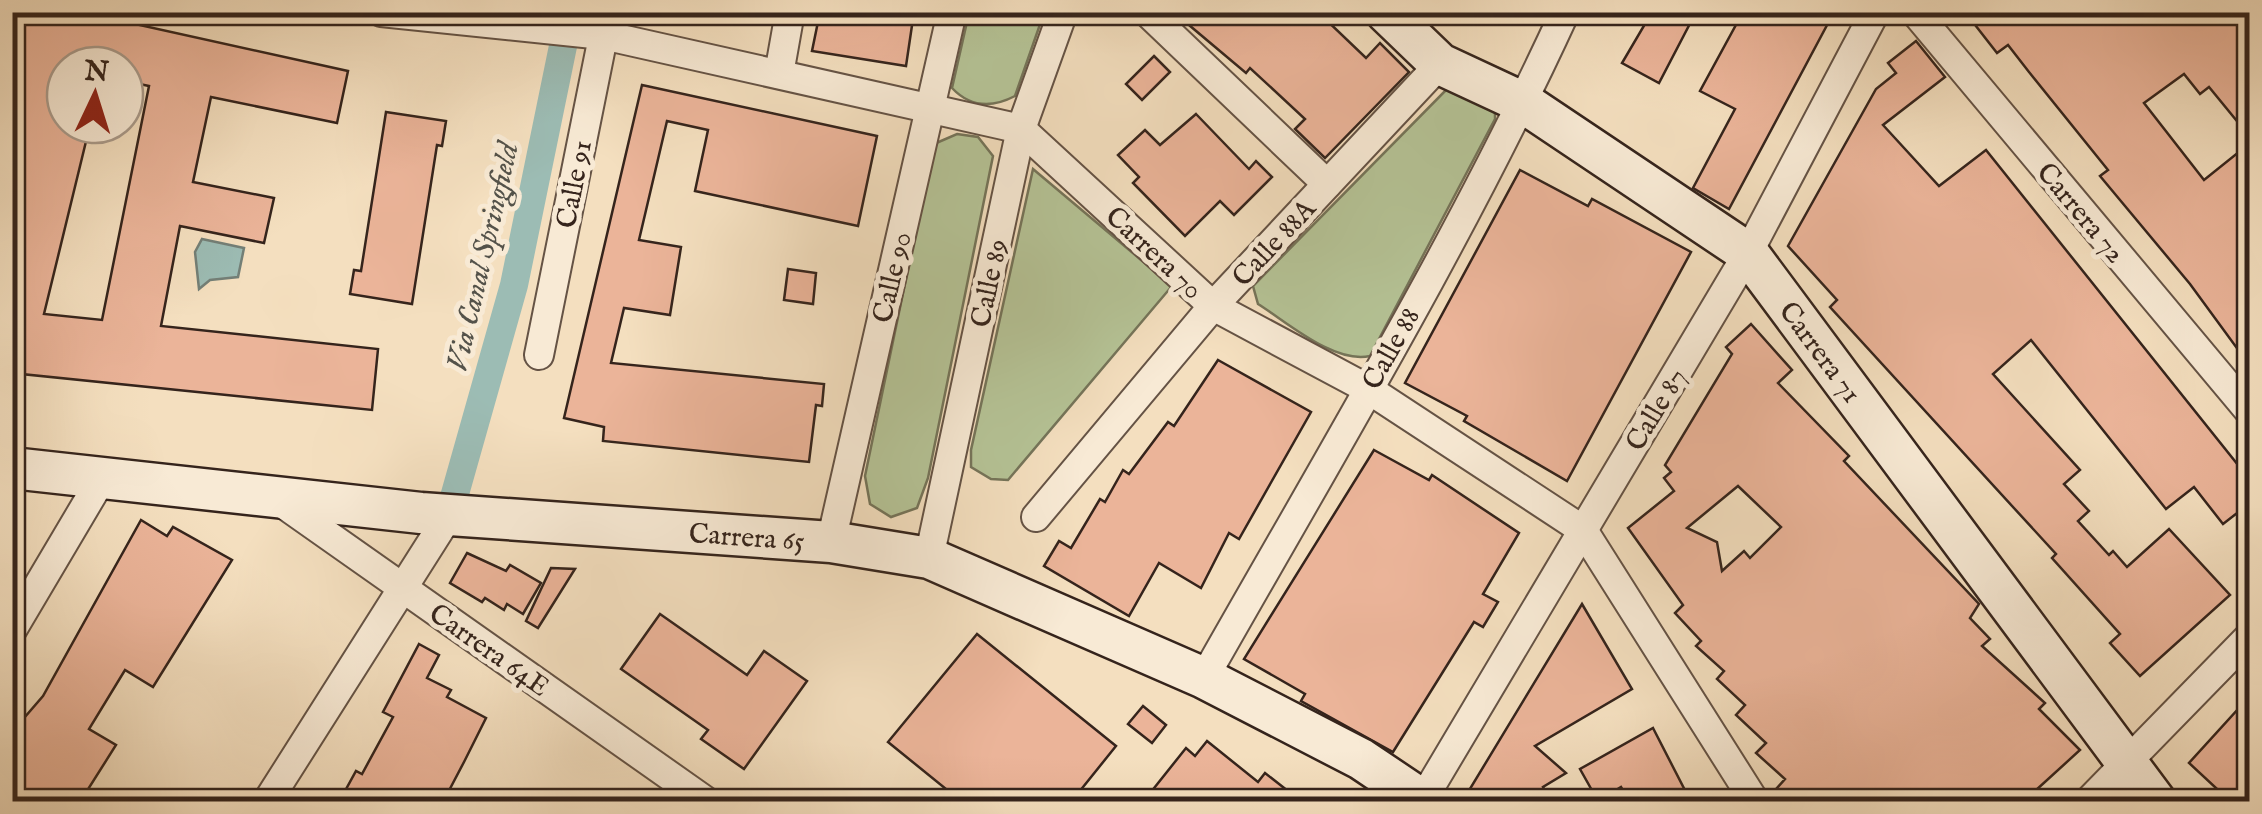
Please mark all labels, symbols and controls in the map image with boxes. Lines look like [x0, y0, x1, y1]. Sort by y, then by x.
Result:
north arrow [45, 45, 145, 145]
text: N [82, 54, 110, 91]
water label: Via Canal Springfield [439, 137, 529, 376]
street label: Calle 91 [550, 138, 601, 231]
street label: Carrera 72 [2028, 156, 2132, 271]
street label: Calle 88A [1225, 192, 1325, 295]
street label: Carrera 70 [1097, 200, 1209, 308]
street label: Calle 90 [866, 229, 921, 326]
street label: Calle 89 [964, 236, 1017, 331]
street label: Carrera 71 [1770, 295, 1868, 411]
street label: Calle 88 [1355, 302, 1429, 396]
street label: Calle 87 [1619, 363, 1695, 458]
street label: Carrera 65 [687, 517, 806, 560]
street label: Carrera 64E [422, 597, 556, 705]

